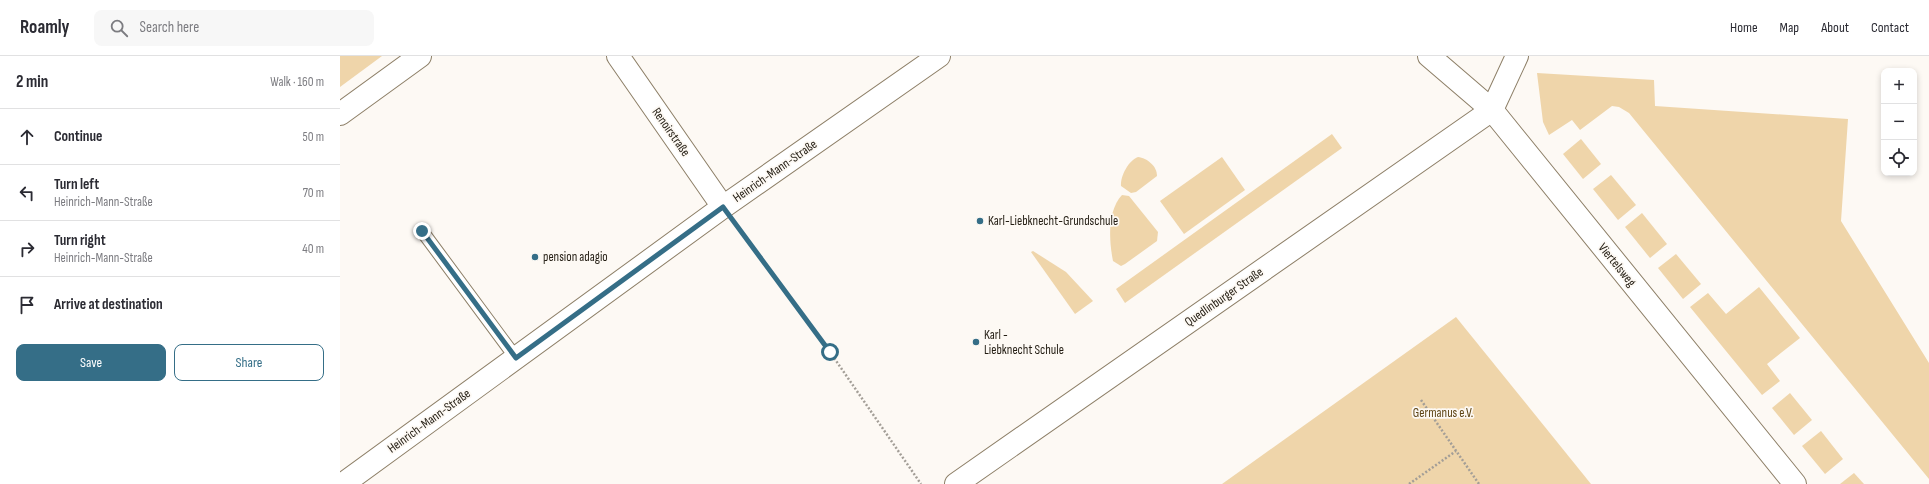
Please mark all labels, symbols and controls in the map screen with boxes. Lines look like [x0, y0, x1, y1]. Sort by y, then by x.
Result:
search box [94, 10, 374, 46]
text: Roamly [20, 16, 70, 39]
icon: search [108, 17, 130, 39]
text: Search here [140, 18, 199, 37]
text: Home [1730, 19, 1758, 36]
text: Map [1780, 19, 1799, 36]
text: About [1821, 19, 1849, 36]
text: Contact [1871, 19, 1909, 36]
map controls [1881, 68, 1917, 176]
button: + [1881, 68, 1917, 104]
text: 2 min [16, 72, 48, 92]
text: Walk · 160 m [270, 74, 324, 90]
button: − [1881, 104, 1917, 140]
street label: Renoirstraße [648, 105, 694, 159]
icon: ahead [16, 126, 38, 148]
text: Continue [54, 127, 103, 146]
text: 50 m [303, 129, 324, 145]
street label: Heinrich-Mann-Straße [730, 136, 820, 206]
button: locate [1881, 140, 1917, 176]
text: Turn left [54, 175, 99, 194]
icon: left [16, 182, 38, 204]
text: 70 m [303, 185, 324, 201]
text: Heinrich-Mann-Straße [54, 194, 153, 210]
place label: Karl-Liebknecht-Grundschule [988, 213, 1118, 229]
marker: Karl-Liebknecht-Grundschule [975, 216, 985, 226]
route end [413, 222, 431, 240]
text: Turn right [54, 231, 106, 250]
icon: right [16, 238, 38, 260]
street label: Viertelsweg [1595, 240, 1639, 290]
text: 40 m [302, 241, 324, 257]
place label: pension adagio [543, 249, 608, 265]
text: Heinrich-Mann-Straße [54, 250, 153, 266]
marker: pension adagio [530, 252, 540, 262]
street label: Quedlinburger Straße [1182, 264, 1266, 330]
icon: arrive [16, 294, 38, 316]
text: Arrive at destination [54, 295, 163, 314]
place label: Karl - Liebknecht Schule [984, 327, 1064, 358]
marker: Karl - Liebknecht Schule [971, 337, 981, 347]
route start [821, 343, 839, 361]
button: Save [16, 344, 166, 381]
button: Share [174, 344, 324, 381]
street label: Heinrich-Mann-Straße [384, 385, 474, 457]
park label: Germanus e.V. [1413, 405, 1473, 421]

